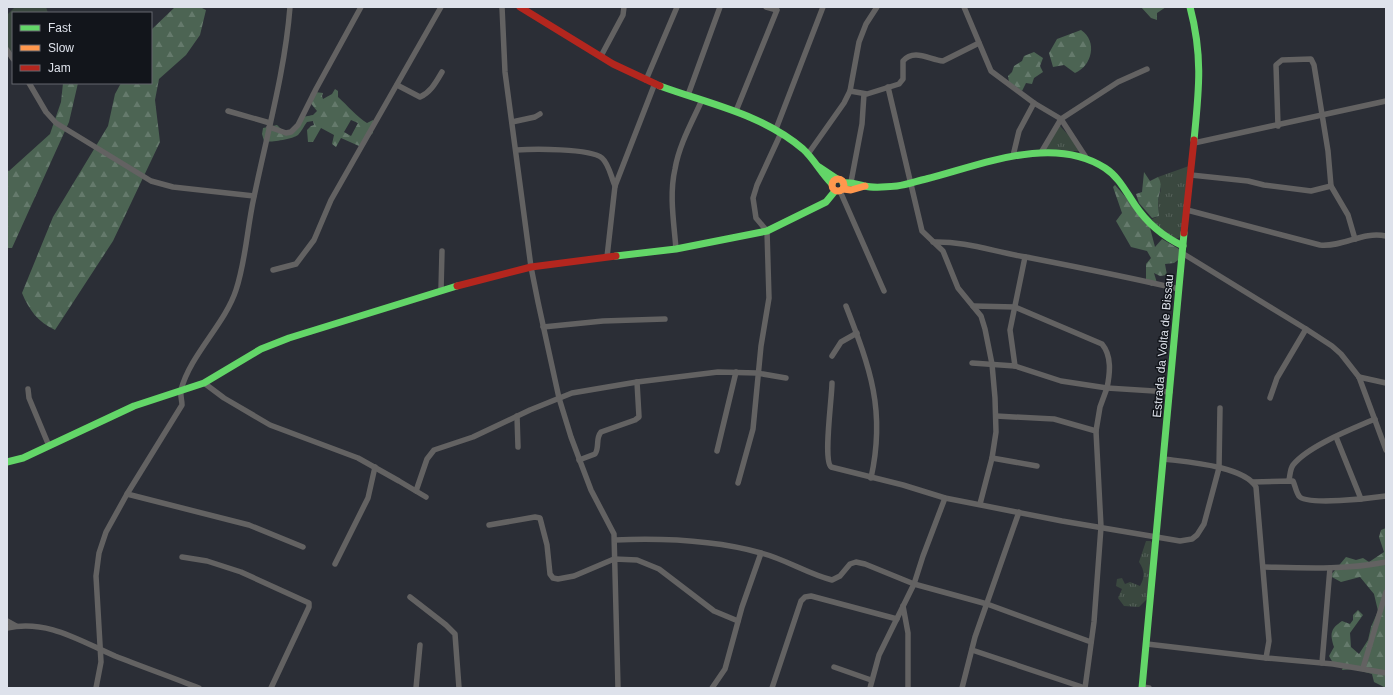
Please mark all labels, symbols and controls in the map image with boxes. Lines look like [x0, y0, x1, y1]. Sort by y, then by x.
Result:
legend [12, 12, 152, 84]
text: Fast [48, 21, 72, 35]
text: Slow [48, 41, 74, 55]
text: Jam [48, 61, 71, 75]
street label: Estrada da Volta de Bissau [1150, 274, 1176, 418]

